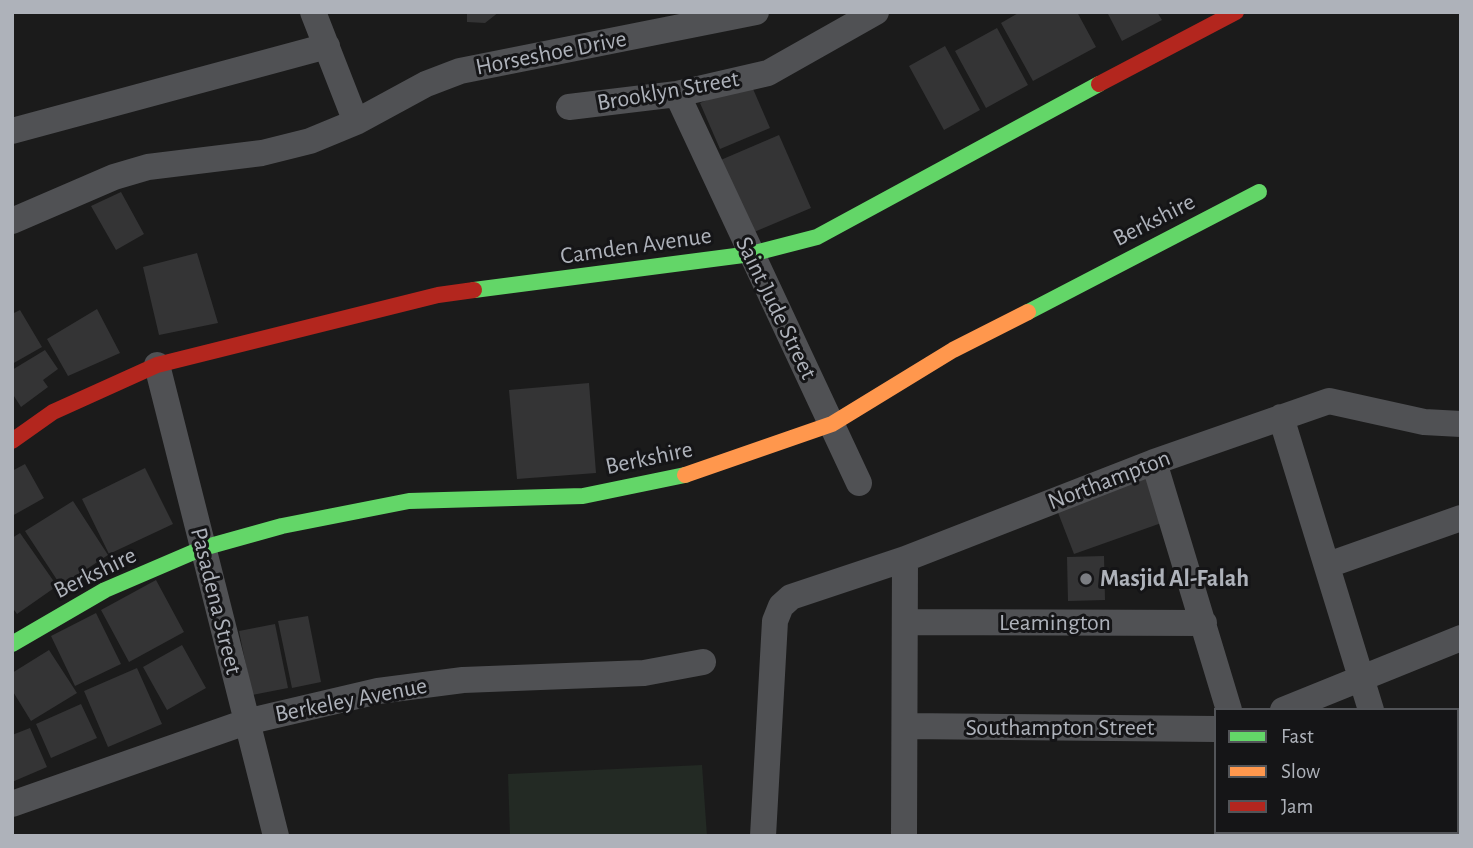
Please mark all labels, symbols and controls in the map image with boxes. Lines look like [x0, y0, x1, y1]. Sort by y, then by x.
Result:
street label: Horseshoe Drive [473, 24, 629, 82]
street label: Brooklyn Street [595, 64, 741, 118]
street label: Berkshire [1108, 187, 1200, 253]
street label: Camden Avenue [559, 221, 713, 271]
street label: Saint Jude Street [729, 232, 823, 384]
street label: Berkshire [603, 435, 695, 481]
street label: Northampton [1044, 443, 1174, 517]
street label: Pasadena Street [184, 525, 248, 677]
street label: Berkshire [49, 541, 141, 605]
place label: Masjid Al-Falah [1100, 565, 1249, 593]
marker: Masjid Al-Falah [1078, 571, 1094, 587]
street label: Leamington [999, 609, 1111, 637]
street label: Berkeley Avenue [273, 671, 429, 729]
legend [1214, 708, 1459, 834]
street label: Southampton Street [966, 714, 1154, 742]
text: Fast [1281, 726, 1314, 747]
text: Slow [1281, 761, 1320, 782]
text: Jam [1281, 796, 1313, 817]

